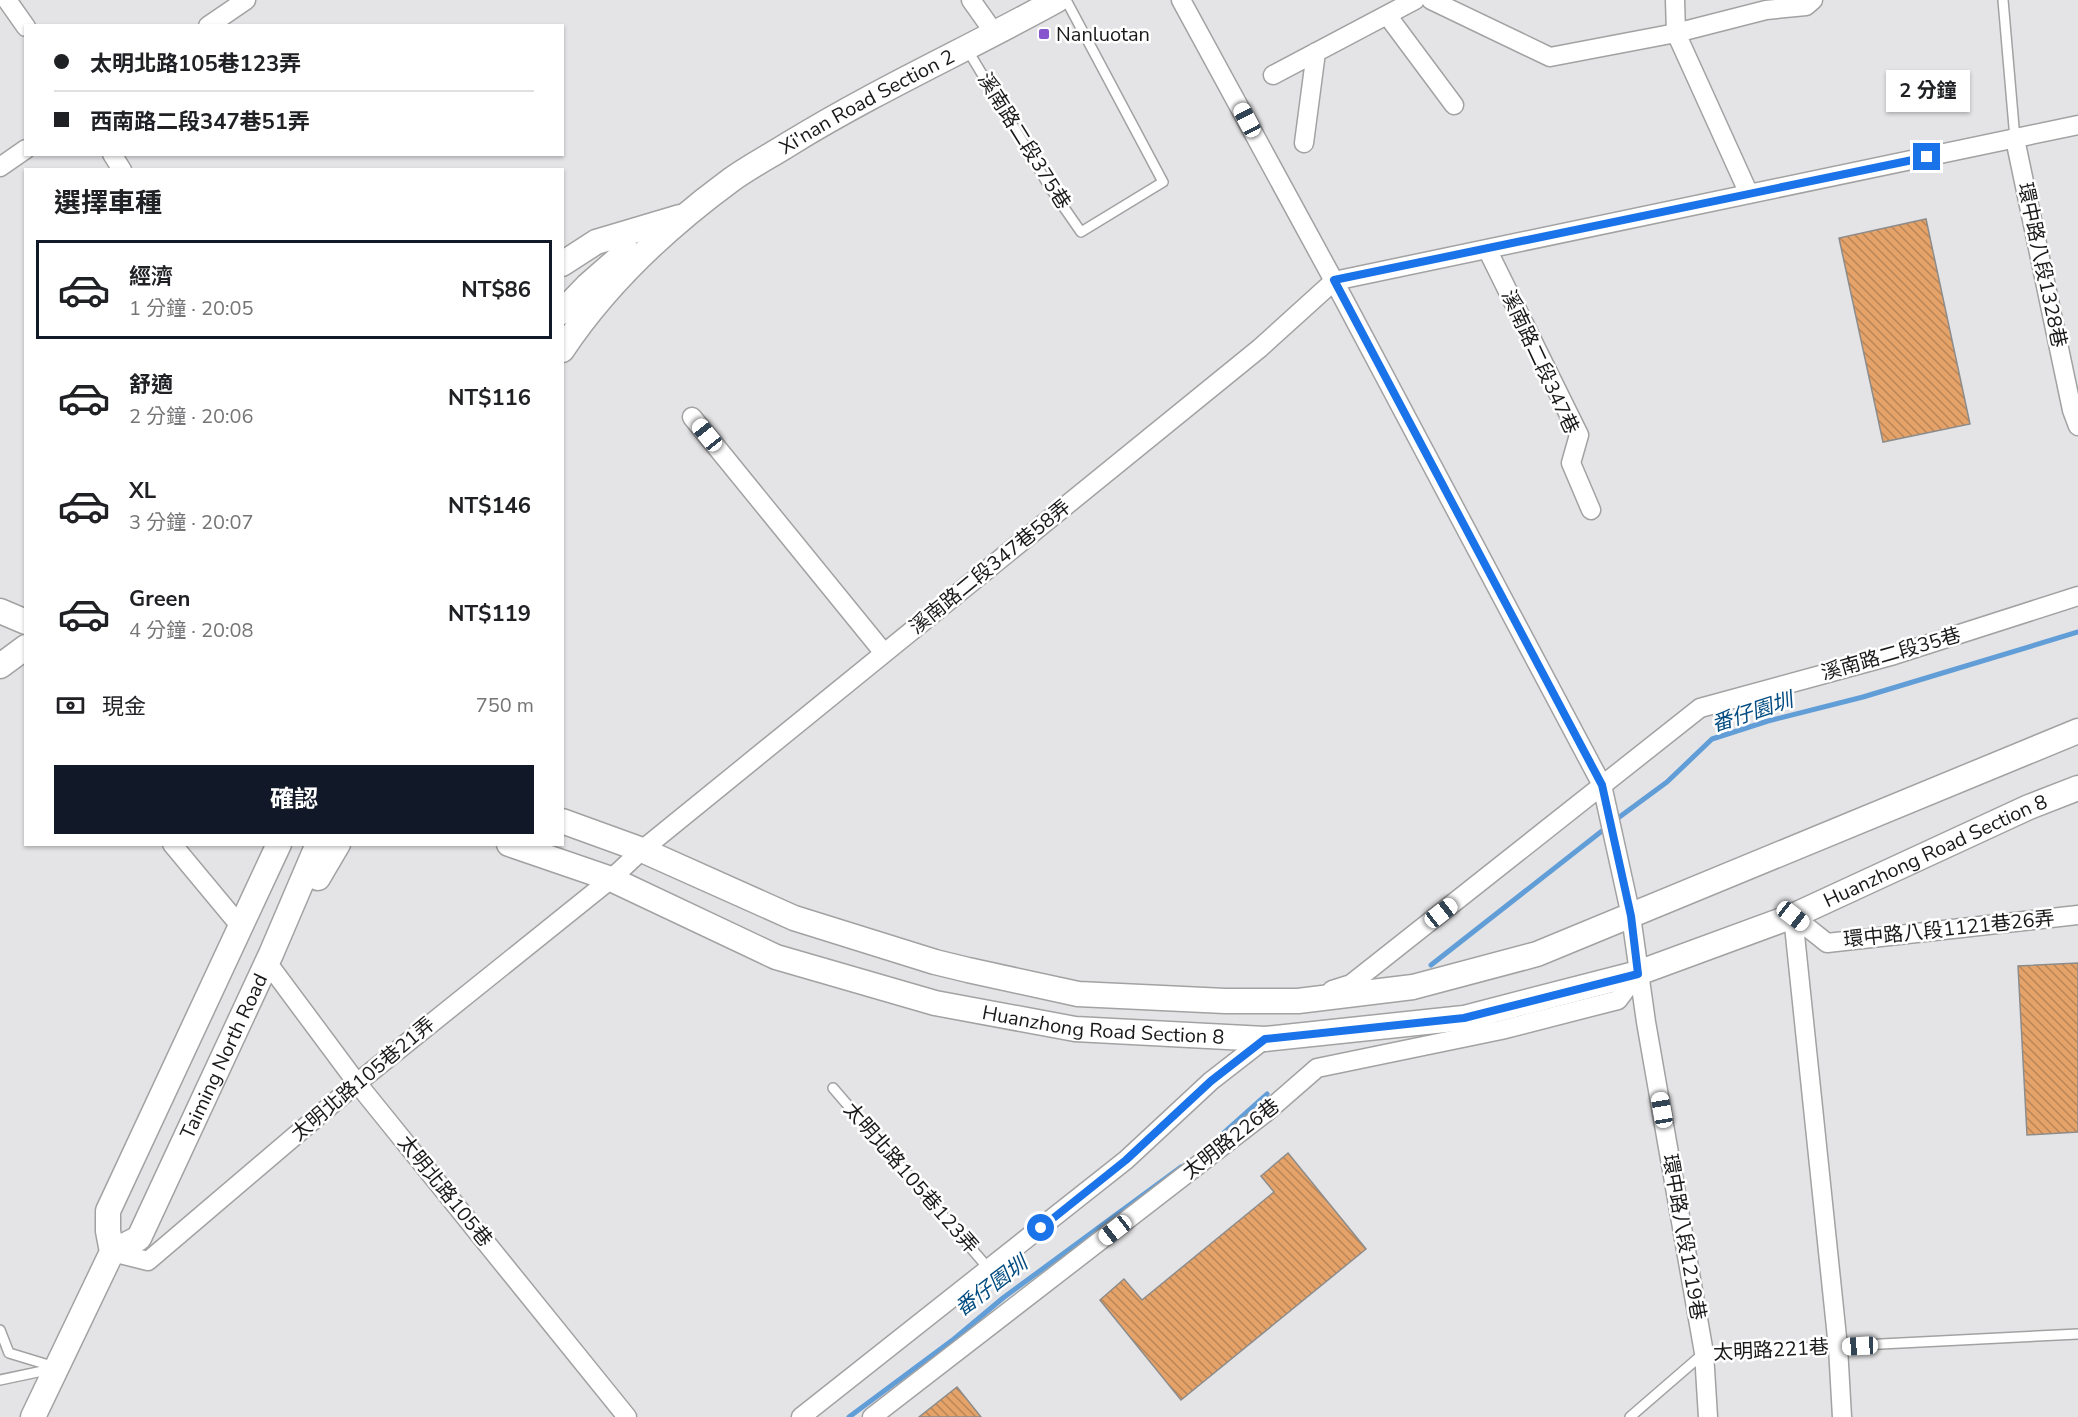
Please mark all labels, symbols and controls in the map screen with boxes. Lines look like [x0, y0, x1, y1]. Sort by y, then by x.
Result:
place label: Nanluotan [1056, 21, 1150, 48]
marker: Nanluotan [1037, 27, 1051, 41]
street label: Xi'nan Road Section 2 [774, 43, 959, 160]
text: 太明北路105巷123弄 [90, 49, 301, 79]
street label: 溪南路二段375巷 [971, 68, 1077, 214]
callout: 2 分鐘 [1885, 70, 1969, 112]
text: 2 分鐘 [1899, 77, 1957, 104]
car [1231, 100, 1263, 140]
text: 西南路二段347巷51弄 [90, 107, 310, 137]
route end [1913, 143, 1940, 170]
street label: 環中路八段1328巷 [2011, 180, 2073, 350]
text: 選擇車種 [54, 185, 162, 222]
text: 經濟 [129, 262, 173, 292]
icon: car [57, 263, 111, 317]
text: NT$86 [461, 275, 531, 305]
street label: 溪南路二段347巷 [1495, 286, 1585, 438]
text: 1 分鐘 · 20:05 [129, 295, 254, 322]
text: 舒適 [129, 370, 173, 400]
icon: car [57, 371, 111, 425]
text: NT$116 [448, 383, 531, 413]
text: 2 分鐘 · 20:06 [129, 403, 254, 430]
car [689, 415, 725, 455]
text: XL [129, 476, 156, 506]
icon: car [57, 479, 111, 533]
text: NT$146 [448, 491, 531, 521]
street label: 溪南路二段347巷58弄 [904, 494, 1076, 640]
text: 3 分鐘 · 20:07 [129, 509, 254, 536]
text: Green [129, 584, 190, 614]
icon: car [57, 587, 111, 641]
text: NT$119 [448, 599, 531, 629]
text: 4 分鐘 · 20:08 [129, 617, 254, 644]
street label: 溪南路二段35巷 [1818, 621, 1964, 687]
water label: 番仔園圳 [1708, 685, 1799, 738]
icon: cash [54, 689, 87, 722]
text: 現金 [102, 692, 146, 722]
text: 750 m [476, 692, 534, 719]
button: 確認 [54, 765, 534, 834]
street label: Huanzhong Road Section 8 [1819, 788, 2051, 914]
car [1421, 895, 1461, 931]
car [1773, 898, 1813, 934]
street label: 環中路八段1121巷26弄 [1842, 904, 2056, 954]
street label: Taiming North Road [173, 969, 274, 1143]
street label: Huanzhong Road Section 8 [980, 999, 1225, 1050]
street label: 太明北路105巷21弄 [285, 1011, 441, 1147]
car [1650, 1091, 1674, 1129]
street label: 太明路226巷 [1177, 1093, 1285, 1185]
street label: 太明北路105巷123弄 [838, 1097, 984, 1259]
street label: 太明北路105巷 [392, 1130, 498, 1252]
street label: 環中路八段1219巷 [1656, 1152, 1712, 1322]
car [1095, 1212, 1135, 1248]
route start [1027, 1214, 1054, 1241]
water label: 番仔園圳 [949, 1248, 1035, 1322]
street label: 太明路221巷 [1712, 1333, 1830, 1367]
car [1842, 1336, 1878, 1356]

